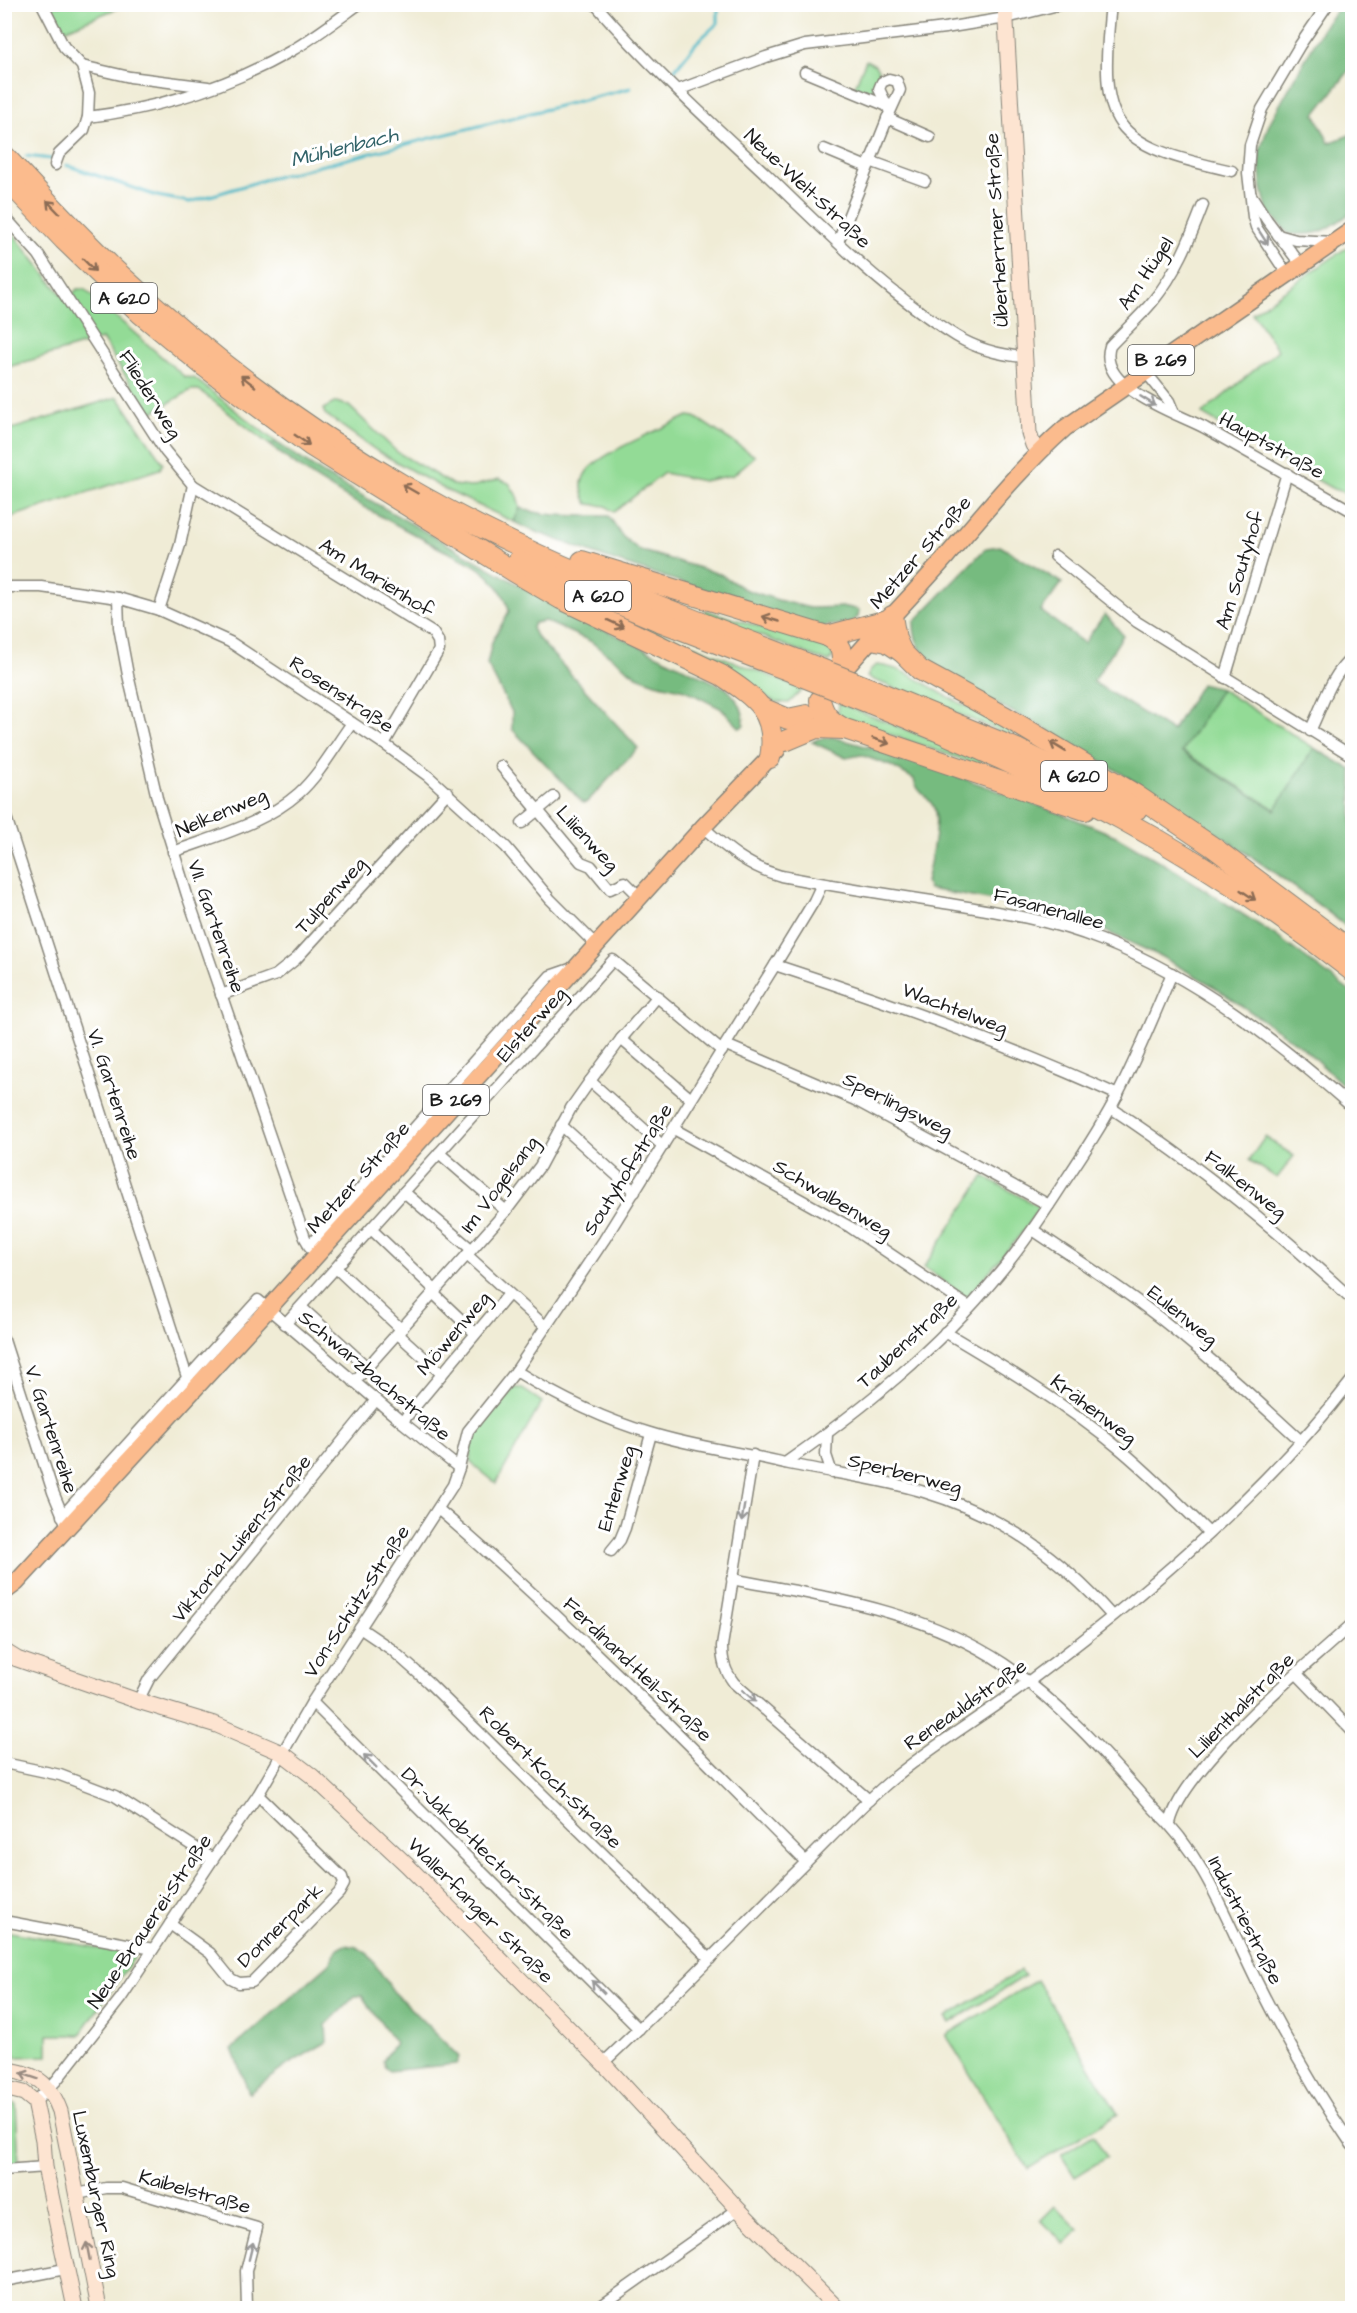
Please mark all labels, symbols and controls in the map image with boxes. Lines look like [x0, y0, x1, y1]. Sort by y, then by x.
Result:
water label: Mühlenbach [287, 120, 402, 175]
street label: Neue-Welt-Straße [738, 122, 877, 255]
street label: Überherrner Straße [978, 132, 1016, 328]
one-way arrow [46, 199, 61, 214]
one-way arrow [1257, 228, 1269, 245]
street label: Am Hügel [1111, 231, 1181, 316]
one-way arrow [82, 257, 97, 272]
road number: A 620 [91, 283, 157, 313]
street label: Fliederweg [111, 345, 189, 445]
road number: B 269 [1128, 345, 1194, 375]
one-way arrow [240, 375, 256, 388]
one-way arrow [1139, 395, 1156, 407]
street label: Hauptstraße [1214, 405, 1329, 486]
one-way arrow [294, 434, 310, 446]
one-way arrow [402, 483, 419, 495]
street label: Metzer Straße [863, 490, 978, 616]
street label: Am Soutyhof [1209, 507, 1272, 633]
street label: Am Marienhof [313, 531, 440, 625]
road number: A 620 [565, 581, 631, 611]
one-way arrow [762, 613, 781, 624]
one-way arrow [606, 619, 624, 631]
street label: Rosenstraße [284, 649, 399, 740]
one-way arrow [871, 736, 890, 747]
one-way arrow [1050, 741, 1067, 753]
road number: A 620 [1041, 761, 1107, 791]
street label: Nelkenweg [171, 781, 272, 846]
street label: Lilienweg [549, 799, 625, 879]
street label: Tulpenweg [289, 851, 374, 941]
street label: VII. Gartenreihe [180, 856, 252, 997]
street label: Fasanenallee [990, 881, 1107, 937]
one-way arrow [1239, 889, 1256, 901]
street label: Wachtelweg [897, 976, 1011, 1043]
street label: Elsterweg [490, 981, 574, 1069]
street label: VI. Gartenreihe [80, 1025, 148, 1163]
street label: Sperlingsweg [837, 1065, 957, 1145]
road number: B 269 [423, 1085, 489, 1115]
street label: Soutyhofstraße [576, 1098, 681, 1241]
street label: Metzer Straße [301, 1115, 417, 1240]
street label: Im Vogelsang [454, 1130, 546, 1240]
street label: Falkenweg [1198, 1144, 1292, 1227]
street label: Schwalbenweg [767, 1152, 897, 1246]
street label: Eulenweg [1141, 1279, 1224, 1354]
street label: Möwenweg [410, 1286, 498, 1382]
street label: Taubenstraße [851, 1286, 965, 1395]
street label: Schwarzbachstraße [292, 1304, 457, 1448]
street label: V. Gartenreihe [17, 1362, 85, 1497]
street label: Krähenweg [1044, 1368, 1142, 1452]
street label: Entenweg [591, 1442, 644, 1535]
street label: Sperberweg [845, 1446, 965, 1503]
street label: Viktoria-Luisen-Straße [165, 1449, 319, 1629]
one-way arrow [738, 1502, 749, 1522]
street label: Von-Schütz-Straße [297, 1520, 417, 1683]
street label: Ferdinand-Heil-Straße [556, 1591, 718, 1749]
street label: Lilienthalstraße [1182, 1646, 1301, 1765]
street label: Reneauldstraße [899, 1652, 1033, 1758]
one-way arrow [741, 1689, 756, 1703]
street label: Robert-Koch-Straße [472, 1700, 628, 1856]
one-way arrow [363, 1753, 378, 1768]
street label: Dr.-Jakob-Hector-Straße [395, 1761, 580, 1947]
street label: Neue-Brauerei-Straße [81, 1829, 219, 2014]
street label: Wallerfanger Straße [400, 1831, 560, 1991]
street label: Industriestraße [1201, 1851, 1290, 1990]
street label: Donnerpark [231, 1877, 330, 1974]
one-way arrow [590, 1980, 605, 1995]
one-way arrow [20, 2069, 39, 2080]
street label: Luxemburger Ring [64, 2108, 127, 2280]
street label: Kaibelstraße [136, 2163, 254, 2221]
one-way arrow [245, 2241, 257, 2260]
one-way arrow [82, 2242, 93, 2261]

